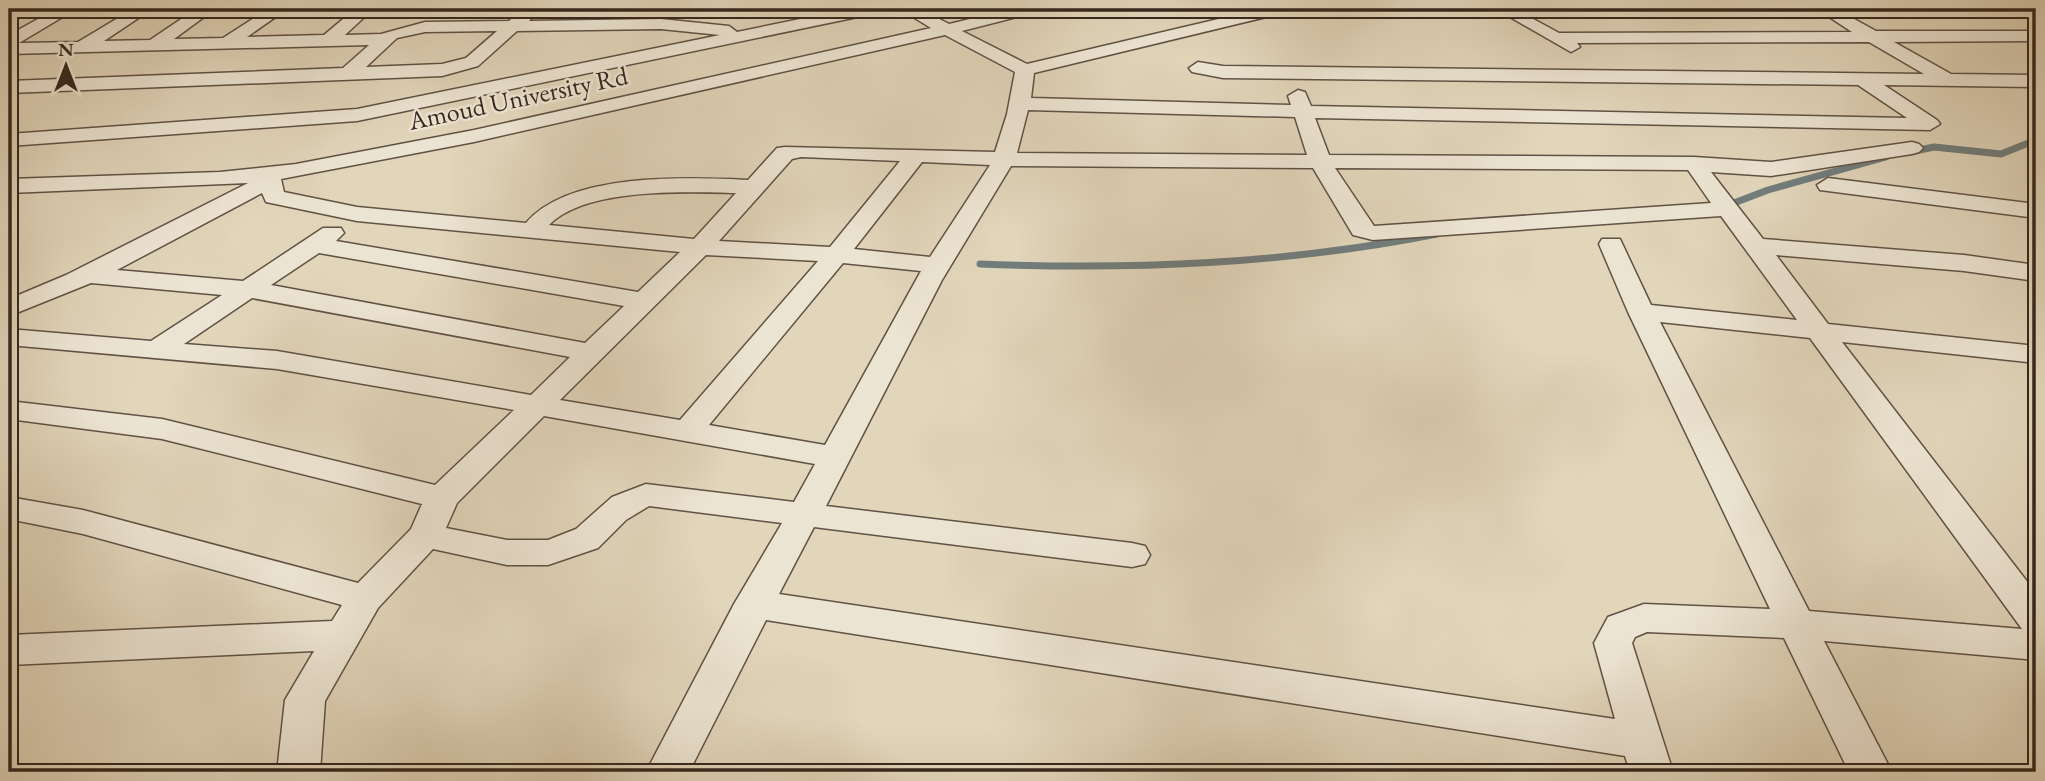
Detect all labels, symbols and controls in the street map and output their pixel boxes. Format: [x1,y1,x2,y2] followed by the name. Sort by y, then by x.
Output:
[32,32,102,102] north arrow
[58,37,74,62] text: N
[404,58,632,138] street label: Amoud University Rd

